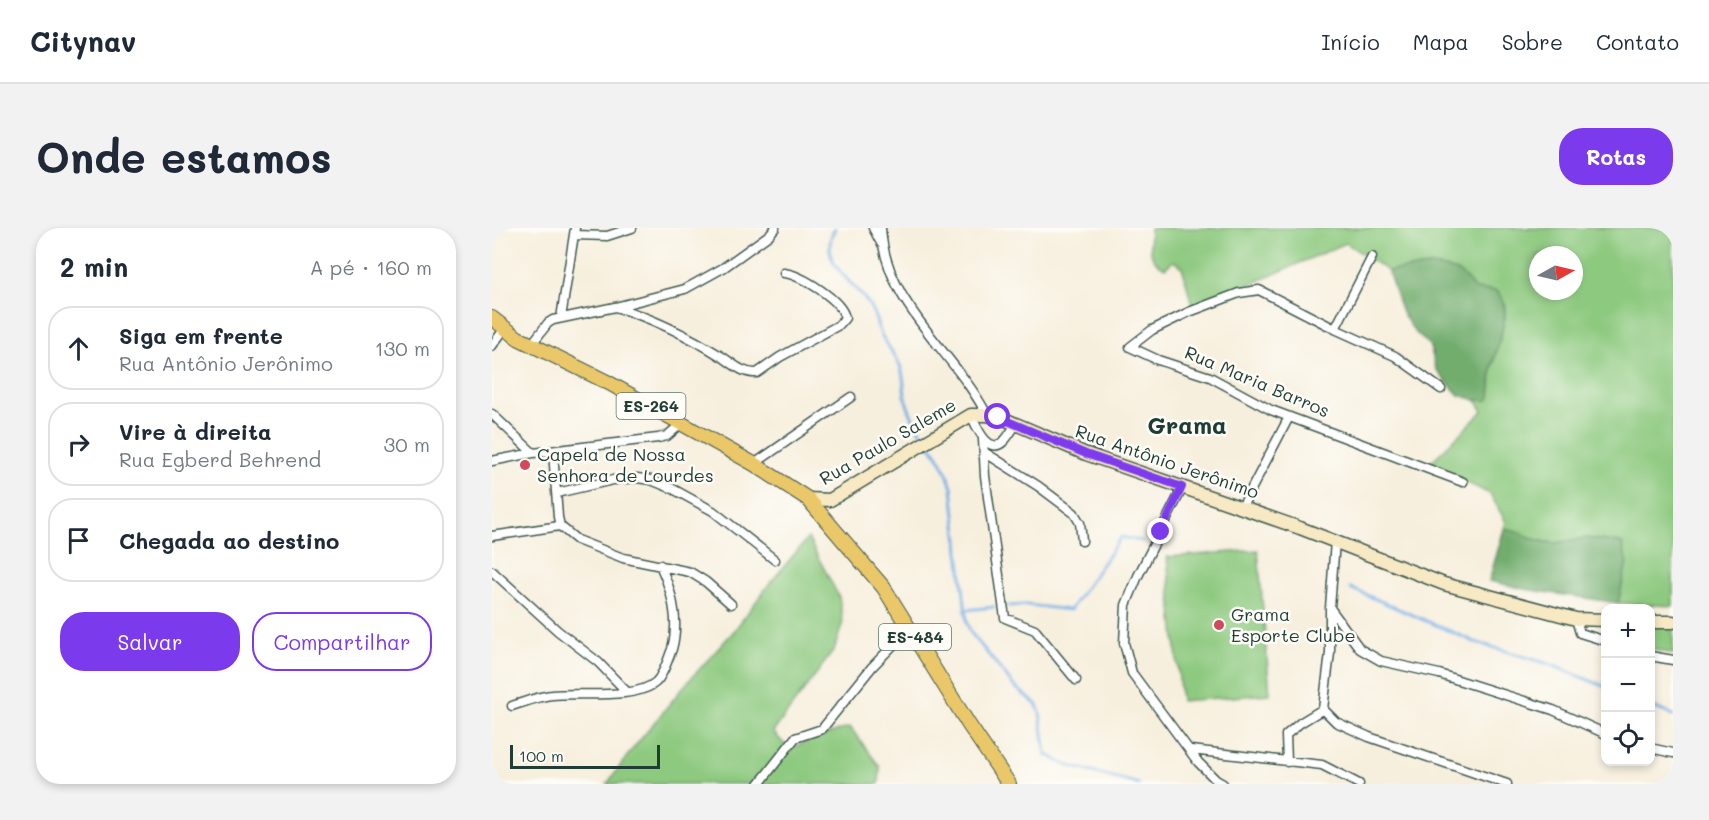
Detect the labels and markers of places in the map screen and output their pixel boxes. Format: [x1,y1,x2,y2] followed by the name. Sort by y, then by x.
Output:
[537,442,714,487] place label: Capela de Nossa Senhora de Lourdes
[518,458,532,472] marker: Capela de Nossa Senhora de Lourdes
[1231,602,1356,647] place label: Grama Esporte Clube
[1212,618,1226,632] marker: Grama Esporte Clube

